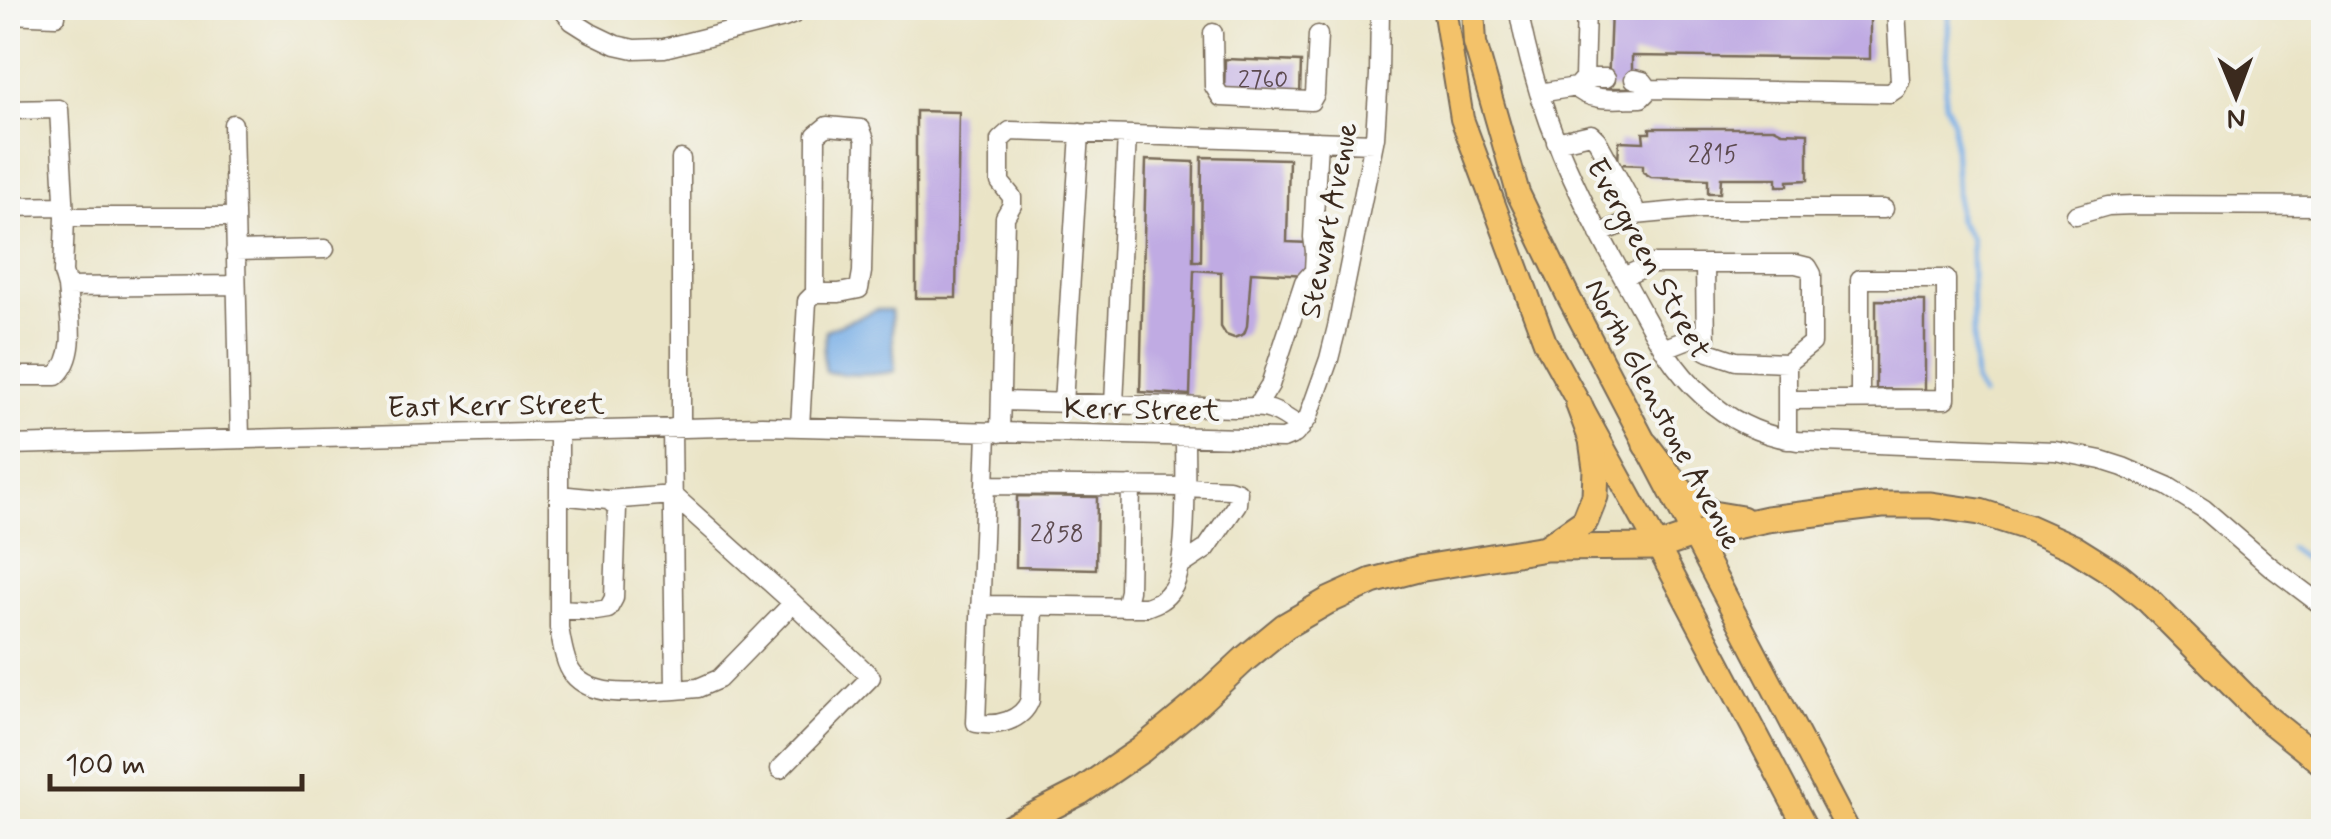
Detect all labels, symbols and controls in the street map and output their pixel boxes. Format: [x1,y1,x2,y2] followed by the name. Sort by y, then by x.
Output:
[2186,45,2286,145] north arrow
[1238,64,1288,97] house number: 2760
[2227,99,2246,136] text: N
[1291,119,1368,322] street label: Stewart Avenue
[1688,139,1738,172] house number: 2815
[1575,151,1719,367] street label: Evergreen Street
[1575,272,1751,557] street label: North Glenstone Avenue
[387,385,605,428] street label: East Kerr Street
[1063,390,1221,431] street label: Kerr Street
[1030,518,1084,551] house number: 2858
[50,729,302,791] scale bar
[65,746,146,785] text: 100 m

